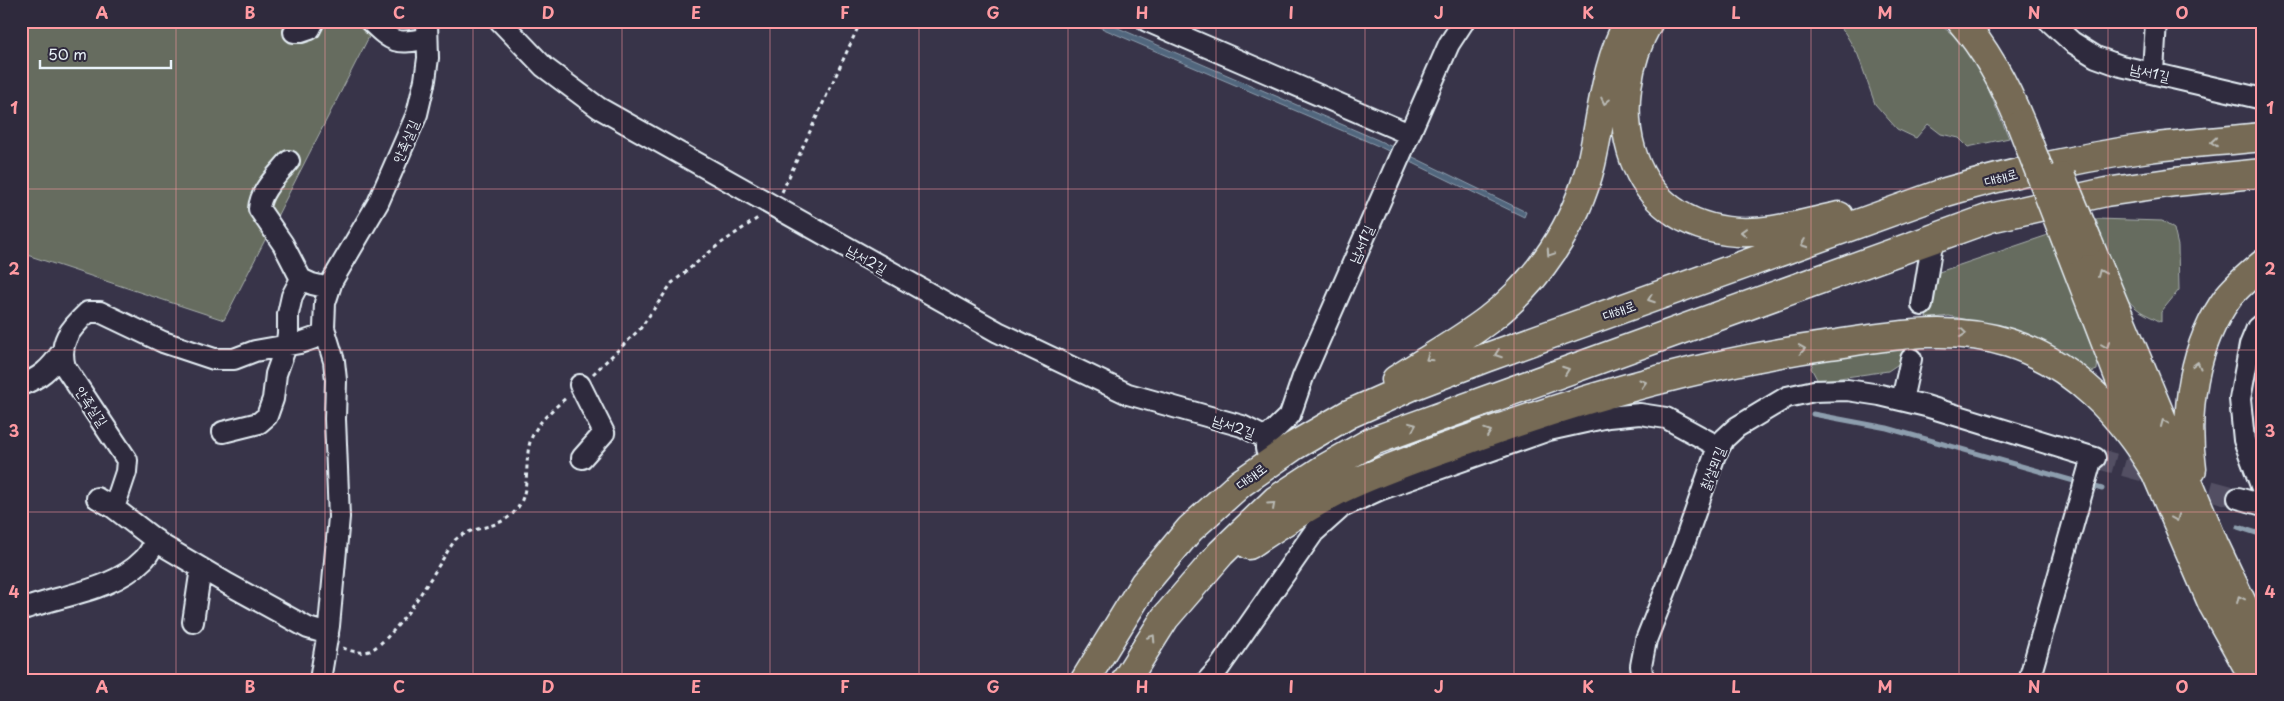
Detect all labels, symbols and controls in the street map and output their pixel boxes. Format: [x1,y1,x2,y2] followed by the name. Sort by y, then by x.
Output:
[96,0,109,24] text: A
[245,0,256,24] text: B
[393,0,405,24] text: C
[542,0,554,24] text: D
[691,0,701,24] text: E
[840,0,850,24] text: F
[986,0,1000,24] text: G
[1136,0,1148,24] text: H
[1288,0,1294,24] text: I
[1434,0,1444,24] text: J
[1582,0,1594,24] text: K
[1731,0,1741,24] text: L
[1877,0,1893,24] text: M
[2028,0,2040,24] text: N
[2176,0,2189,24] text: O
[40,38,171,70] scale bar
[48,42,87,65] text: 50 m
[2128,58,2172,87] street label: 남서1길
[10,95,18,119] text: 1
[2266,95,2274,119] text: 1
[1600,97,1610,105] one-way arrow
[387,115,424,166] street label: 안족실길
[2210,136,2218,147] one-way arrow
[1982,162,2020,192] street label: 대해로
[1343,221,1379,267] street label: 남서1길
[1740,227,1748,238] one-way arrow
[1800,238,1808,248] one-way arrow
[843,239,892,279] street label: 남서2길
[1547,247,1556,256] one-way arrow
[8,256,20,280] text: 2
[2264,256,2276,280] text: 2
[2097,269,2108,278] one-way arrow
[1647,293,1655,303] one-way arrow
[1600,294,1638,326] street label: 대해로
[1960,327,1968,338] one-way arrow
[2100,340,2110,348] one-way arrow
[1798,344,1806,355] one-way arrow
[1494,348,1502,358] one-way arrow
[1425,352,1435,361] one-way arrow
[2192,362,2202,370] one-way arrow
[1561,366,1569,376] one-way arrow
[1639,378,1648,389] one-way arrow
[71,381,114,431] street label: 안족실길
[1210,409,1259,443] street label: 남서2길
[9,418,19,442] text: 3
[2265,418,2275,442] text: 3
[2160,419,2171,428] one-way arrow
[1408,421,1417,432] one-way arrow
[1484,428,1492,438] one-way arrow
[1694,442,1730,493] street label: 칡살뫼길
[1231,457,1271,495] street label: 대해로
[1266,502,1275,511] one-way arrow
[2169,513,2180,522] one-way arrow
[9,579,20,603] text: 4
[2265,579,2276,603] text: 4
[2236,596,2246,605] one-way arrow
[1146,635,1155,644] one-way arrow
[96,674,109,698] text: A
[245,674,256,698] text: B
[393,674,405,698] text: C
[542,674,554,698] text: D
[691,674,701,698] text: E
[840,674,850,698] text: F
[986,674,1000,698] text: G
[1136,674,1148,698] text: H
[1288,674,1294,698] text: I
[1434,674,1444,698] text: J
[1582,674,1594,698] text: K
[1731,674,1741,698] text: L
[1877,674,1893,698] text: M
[2028,674,2040,698] text: N
[2176,674,2189,698] text: O

